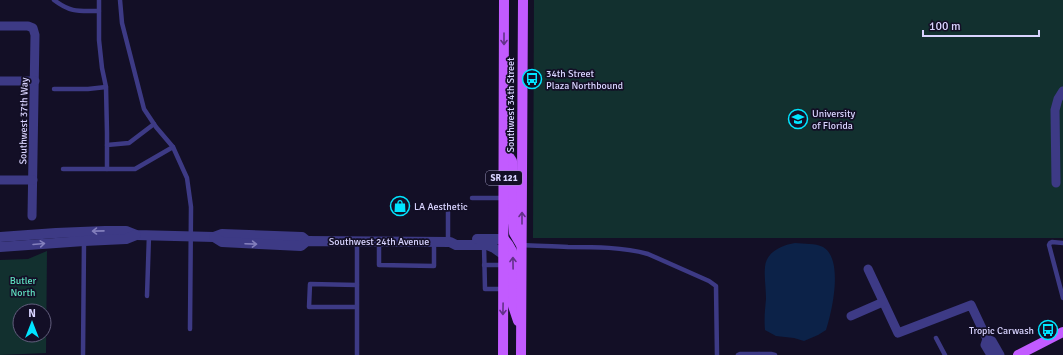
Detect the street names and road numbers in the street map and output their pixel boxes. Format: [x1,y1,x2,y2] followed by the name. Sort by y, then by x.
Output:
[505,57,517,153] street label: Southwest 34th Street
[17,77,31,165] street label: Southwest 37th Way
[486,171,522,185] road number: SR 121
[329,236,429,248] street label: Southwest 24th Avenue

